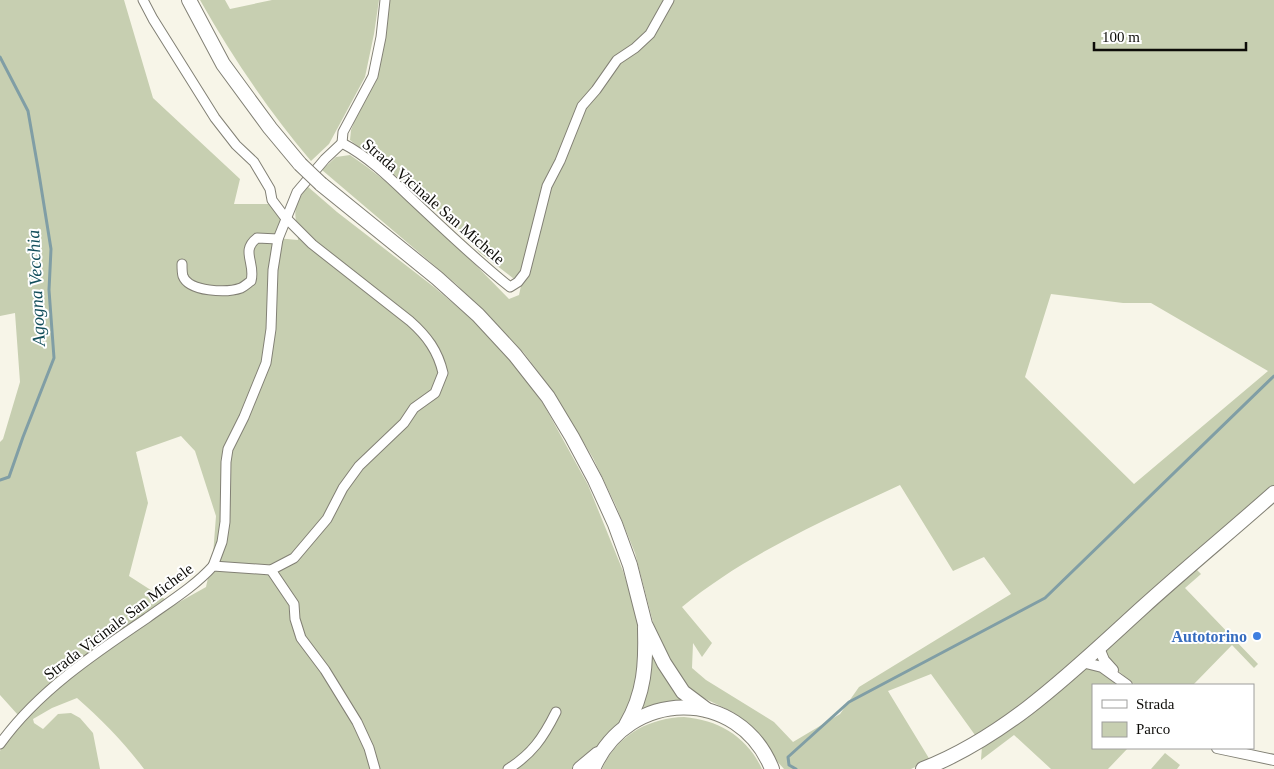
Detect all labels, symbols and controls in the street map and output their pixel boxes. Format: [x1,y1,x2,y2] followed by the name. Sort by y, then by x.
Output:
[1094,20,1246,52] scale bar
[1102,29,1140,45] text: 100 m
[359,135,508,268] street label: Strada Vicinale San Michele
[23,229,49,348] water label: Agogna Vecchia
[40,560,196,683] street label: Strada Vicinale San Michele
[1171,628,1247,645] place label: Autotorino
[1251,630,1263,642] marker: Autotorino
[1092,684,1254,749] legend
[1136,696,1175,712] text: Strada
[1136,721,1170,737] text: Parco

